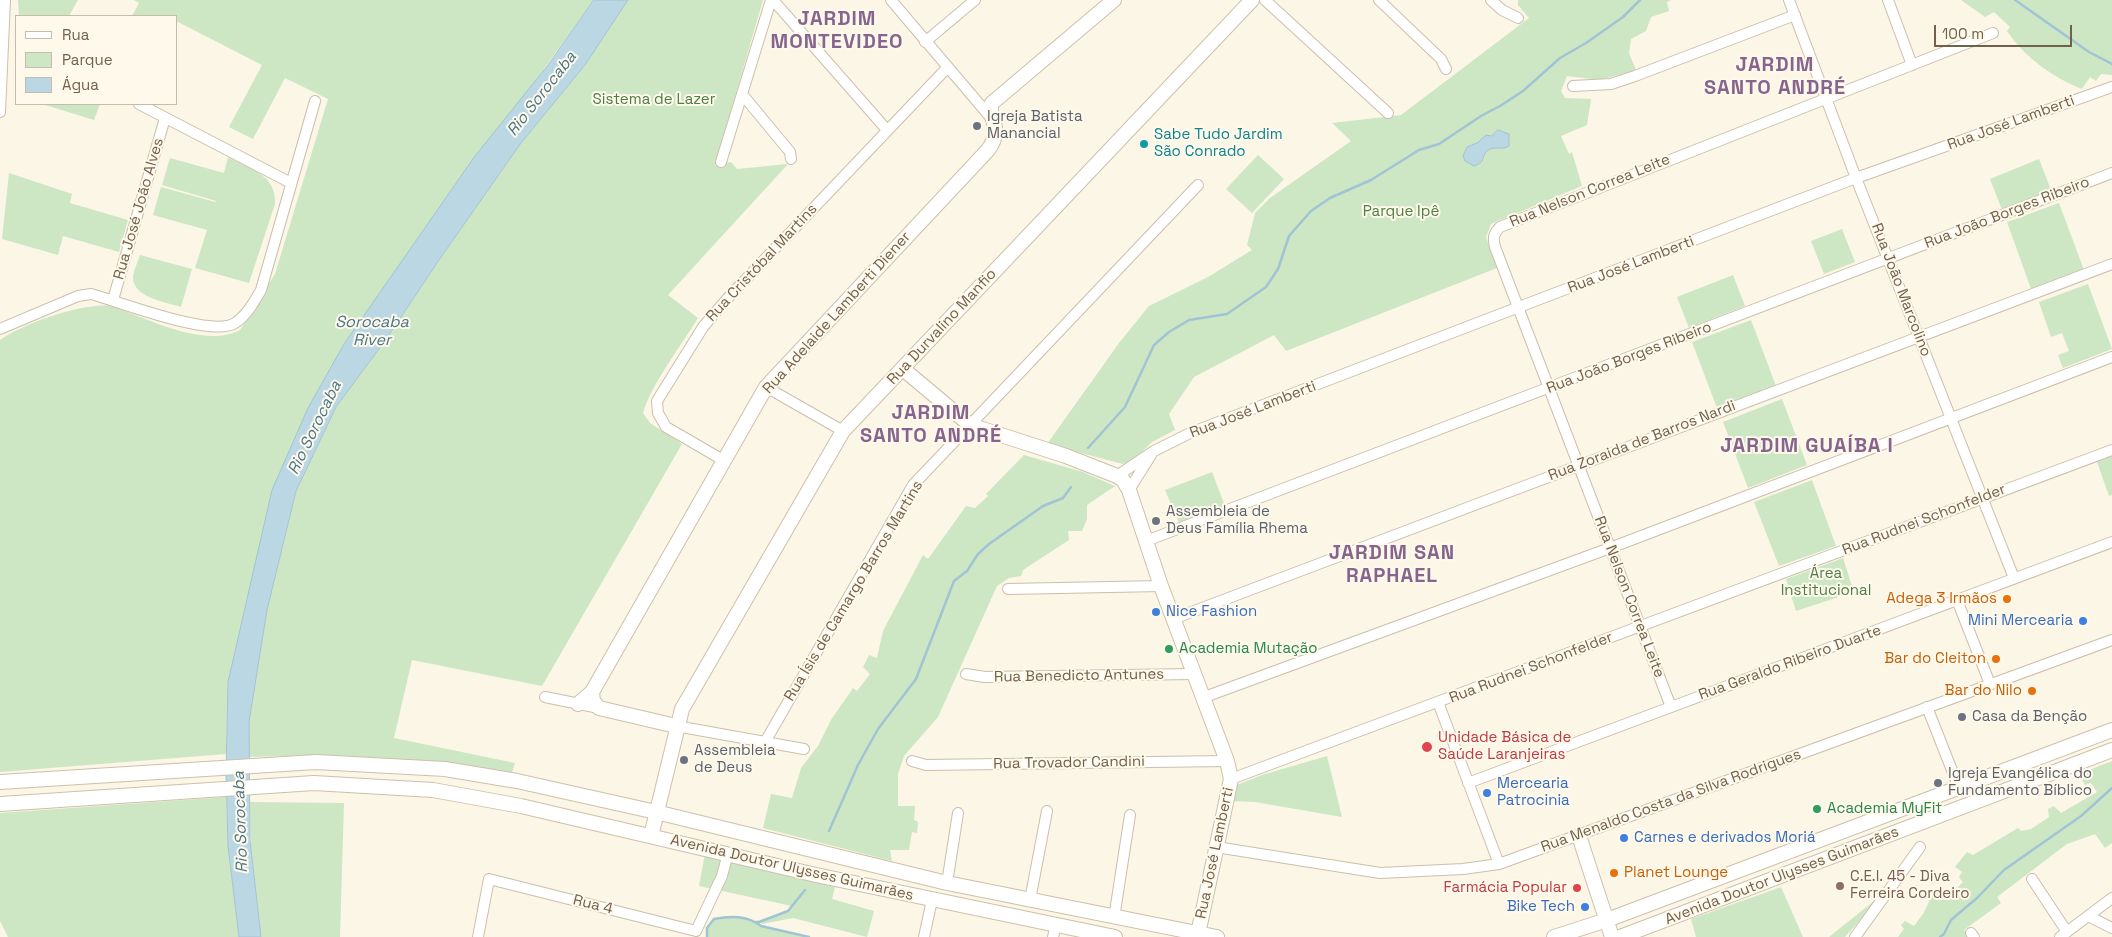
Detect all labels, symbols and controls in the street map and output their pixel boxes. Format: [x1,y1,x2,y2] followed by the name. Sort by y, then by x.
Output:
[769,8,905,55] district label: JARDIM MONTEVIDEO
[15,15,178,105] legend
[1937,15,2074,47] scale bar
[1942,24,1984,43] text: 100 m
[62,25,89,44] text: Rua
[503,48,581,140] water label: Rio Sorocaba
[62,50,113,69] text: Parque
[1703,54,1847,101] district label: JARDIM SANTO ANDRÉ
[62,75,99,94] text: Água
[593,91,715,109] park label: Sistema de Lazer
[1945,92,2077,154] street label: Rua José Lamberti
[987,108,1083,143] place label: Igreja Batista Manancial
[971,120,983,132] marker: Igreja Batista Manancial
[1154,126,1283,161] place label: Sabe Tudo Jardim São Conrado
[110,136,168,282] street label: Rua José João Alves
[1138,138,1150,150] marker: Sabe Tudo Jardim São Conrado
[1507,151,1673,231] street label: Rua Nelson Correa Leite
[1922,173,2092,253] street label: Rua João Borges Ribeiro
[703,200,821,326] street label: Rua Cristóbal Martins
[1363,203,1439,221] park label: Parque Ipê
[1867,221,1935,359] street label: Rua João Marcolino
[759,228,915,398] street label: Rua Adelaide Lamberti Diener
[1565,233,1697,297] street label: Rua José Lamberti
[884,265,1000,389] street label: Rua Durvalino Manfio
[335,313,409,351] water label: Sorocaba River
[1544,318,1714,398] street label: Rua João Borges Ribeiro
[284,378,346,478] water label: Rio Sorocaba
[1187,378,1319,442] street label: Rua José Lamberti
[1546,397,1738,485] street label: Rua Zoraida de Barros Nardi
[859,402,1003,449] district label: JARDIM SANTO ANDRÉ
[1718,435,1896,459] district label: JARDIM GUAÍBA I
[781,478,927,704] street label: Rua Ísis de Camargo Barros Martins
[1840,480,2008,560] street label: Rua Rudnei Schonfelder
[1166,503,1308,538] place label: Assembleia de Deus Família Rhema
[1590,514,1668,680] street label: Rua Nelson Correa Leite
[1150,515,1162,527] marker: Assembleia de Deus Família Rhema
[1328,542,1456,589] district label: JARDIM SAN RAPHAEL
[1781,565,1871,600] park label: Área Institucional
[1886,590,1997,608] place label: Adega 3 Irmãos
[2001,593,2013,605] marker: Adega 3 Irmãos
[1166,603,1257,621] place label: Nice Fashion
[1150,606,1162,618] marker: Nice Fashion
[1968,612,2073,630] place label: Mini Mercearia
[2077,615,2089,627] marker: Mini Mercearia
[1696,622,1884,704] street label: Rua Geraldo Ribeiro Duarte
[1447,628,1615,708] street label: Rua Rudnei Schonfelder
[1179,640,1318,658] place label: Academia Mutação
[1163,643,1175,655] marker: Academia Mutação
[1884,650,1986,668] place label: Bar do Cleiton
[1990,653,2002,665] marker: Bar do Cleiton
[994,666,1164,686] street label: Rua Benedicto Antunes
[1945,682,2022,700] place label: Bar do Nilo
[2026,685,2038,697] marker: Bar do Nilo
[1972,708,2087,726] place label: Casa da Benção
[1956,711,1968,723] marker: Casa da Benção
[1438,729,1571,764] place label: Unidade Básica de Saúde Laranjeiras
[1420,740,1434,754] marker: Unidade Básica de Saúde Laranjeiras
[694,742,776,777] place label: Assembleia de Deus
[1538,745,1804,857] street label: Rua Menaldo Costa da Silva Rodrigues
[993,753,1145,773] street label: Rua Trovador Candini
[678,754,690,766] marker: Assembleia de Deus
[1948,765,2092,800] place label: Igreja Evangélica do Fundamento Bíblico
[230,771,252,873] water label: Rio Sorocaba
[1497,775,1570,810] place label: Mercearia Patrocinia
[1932,777,1944,789] marker: Igreja Evangélica do Fundamento Bíblico
[1192,786,1238,920] street label: Rua José Lamberti
[1481,787,1493,799] marker: Mercearia Patrocinia
[1827,800,1942,818] place label: Academia MyFit
[1811,803,1823,815] marker: Academia MyFit
[1663,823,1901,929] street label: Avenida Doutor Ulysses Guimarães
[1634,829,1816,847] place label: Carnes e derivados Moriá
[669,831,915,905] street label: Avenida Doutor Ulysses Guimarães
[1618,832,1630,844] marker: Carnes e derivados Moriá
[1624,864,1728,882] place label: Planet Lounge
[1608,867,1620,879] marker: Planet Lounge
[1850,868,1970,903] place label: C.E.I. 45 - Diva Ferreira Cordeiro
[1443,879,1567,897] place label: Farmácia Popular
[1834,880,1846,892] marker: C.E.I. 45 - Diva Ferreira Cordeiro
[1571,882,1583,894] marker: Farmácia Popular
[571,891,615,919] street label: Rua 4
[1507,898,1575,916] place label: Bike Tech
[1579,901,1591,913] marker: Bike Tech

